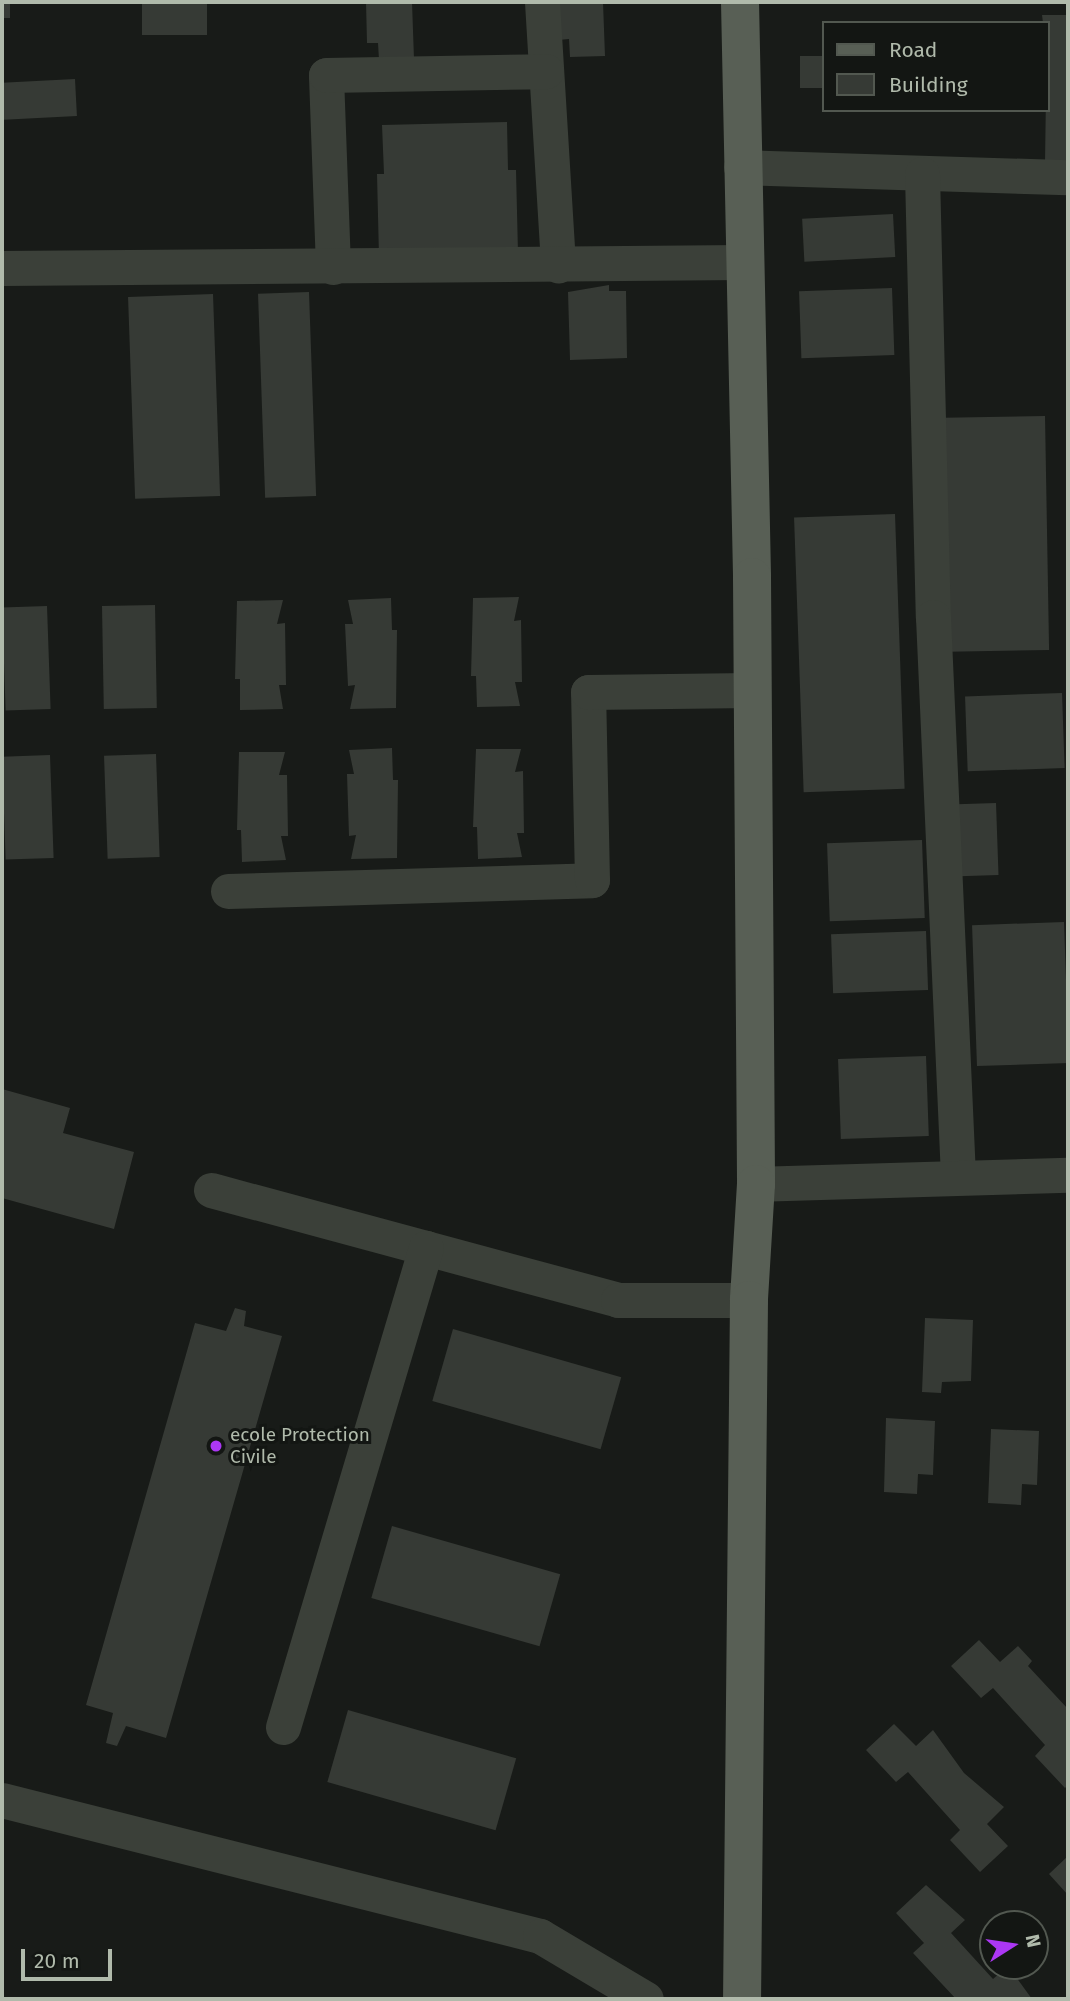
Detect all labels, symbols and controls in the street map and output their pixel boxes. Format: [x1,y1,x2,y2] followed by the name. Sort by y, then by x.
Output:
[822,21,1049,112] legend
[889,37,937,63] text: Road
[889,72,968,98] text: Building
[230,1424,370,1468] place label: ecole Protection Civile
[208,1438,224,1454] marker: ecole Protection Civile
[979,1910,1049,1980] north arrow
[1021,1932,1046,1949] text: N
[24,1934,116,1978] scale bar
[34,1948,80,1974] text: 20 m

